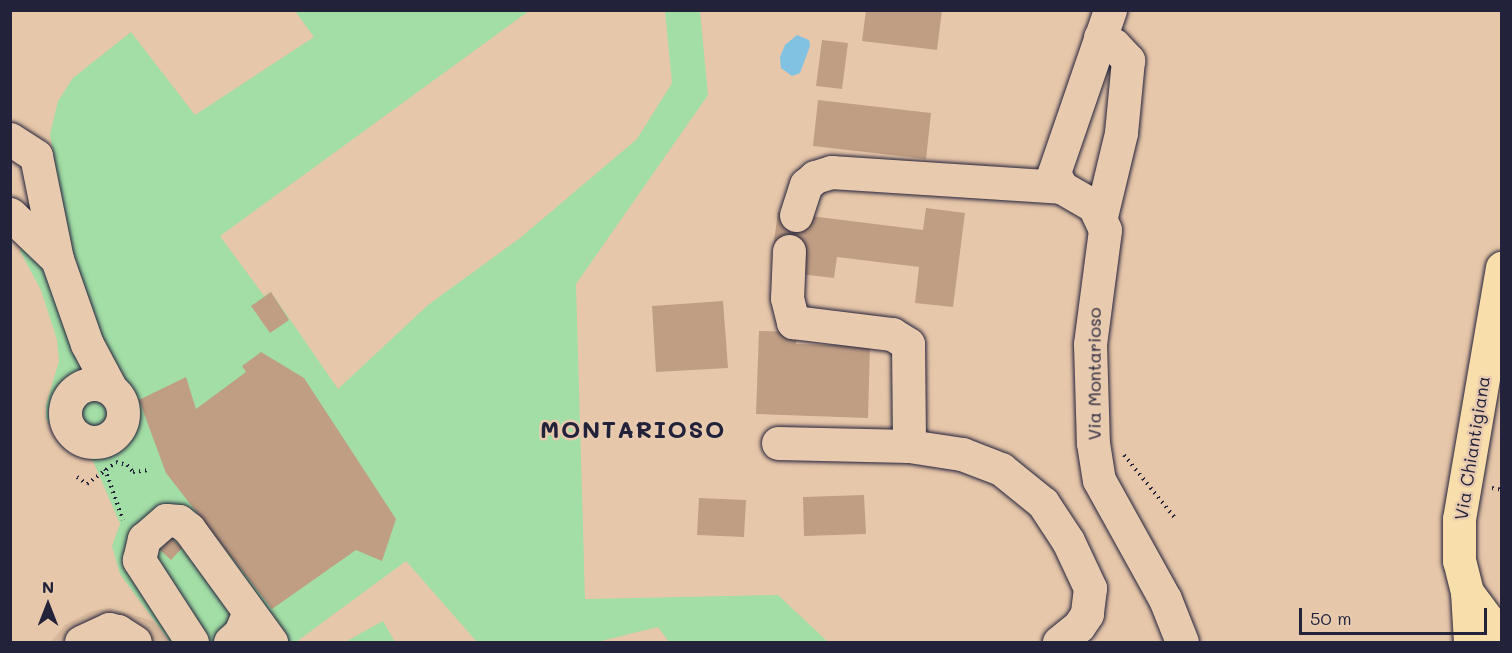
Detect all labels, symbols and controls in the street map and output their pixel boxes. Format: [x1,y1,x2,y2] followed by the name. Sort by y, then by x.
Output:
[1083,308,1105,440] street label: Via Montarioso
[1450,374,1494,522] street label: Via Chiantigiana
[540,415,726,443] district label: MONTARIOSO
[18,575,78,635] north arrow
[42,576,54,597] text: N
[1302,596,1490,634] scale bar
[1310,606,1352,630] text: 50 m

